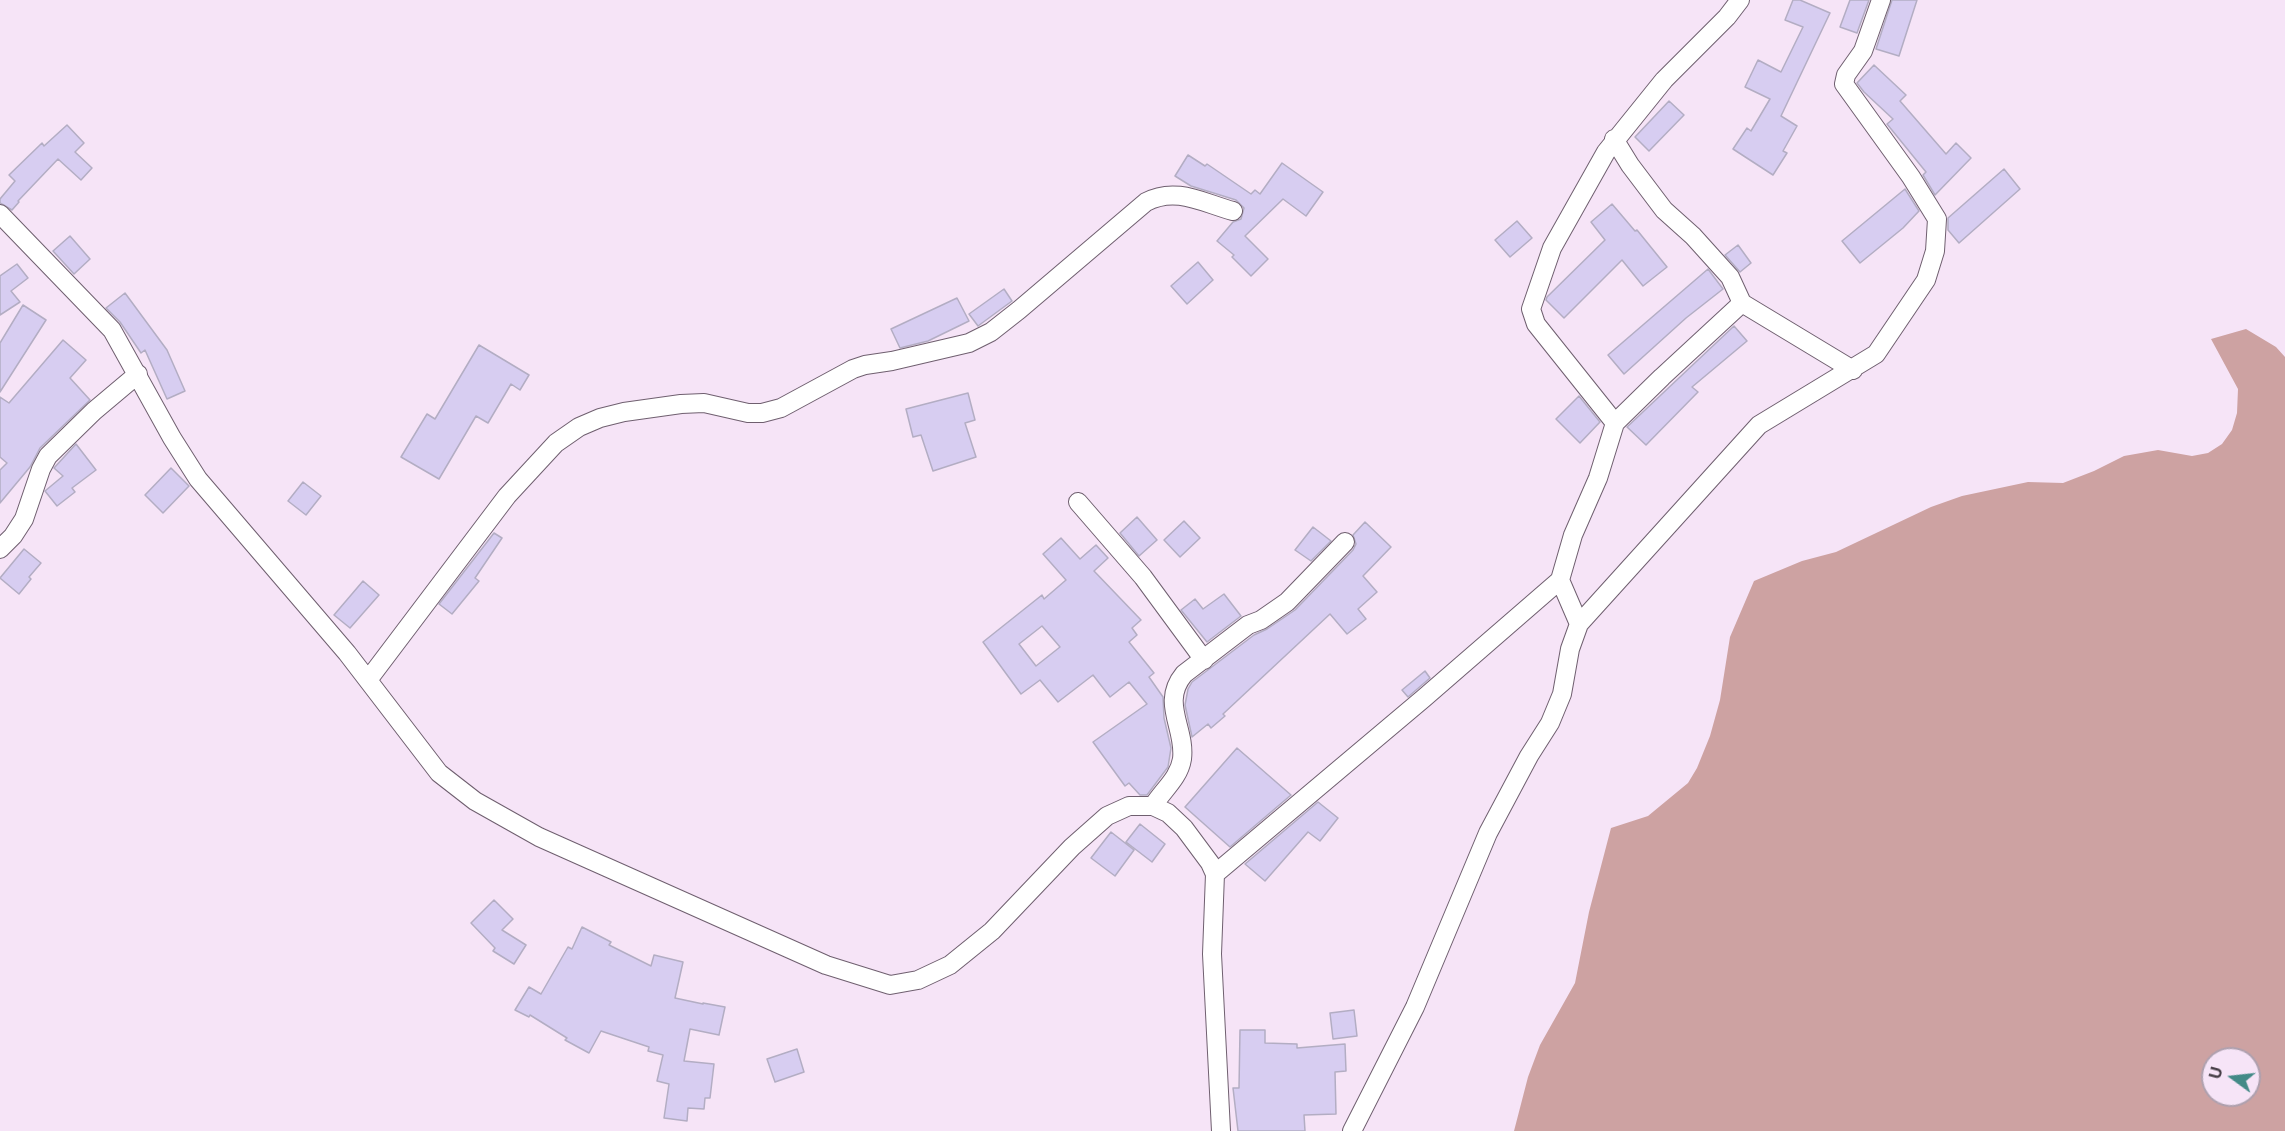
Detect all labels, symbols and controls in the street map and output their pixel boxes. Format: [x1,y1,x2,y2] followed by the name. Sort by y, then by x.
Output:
[2201,1047,2261,1107] north arrow
[2204,1065,2227,1081] text: U

